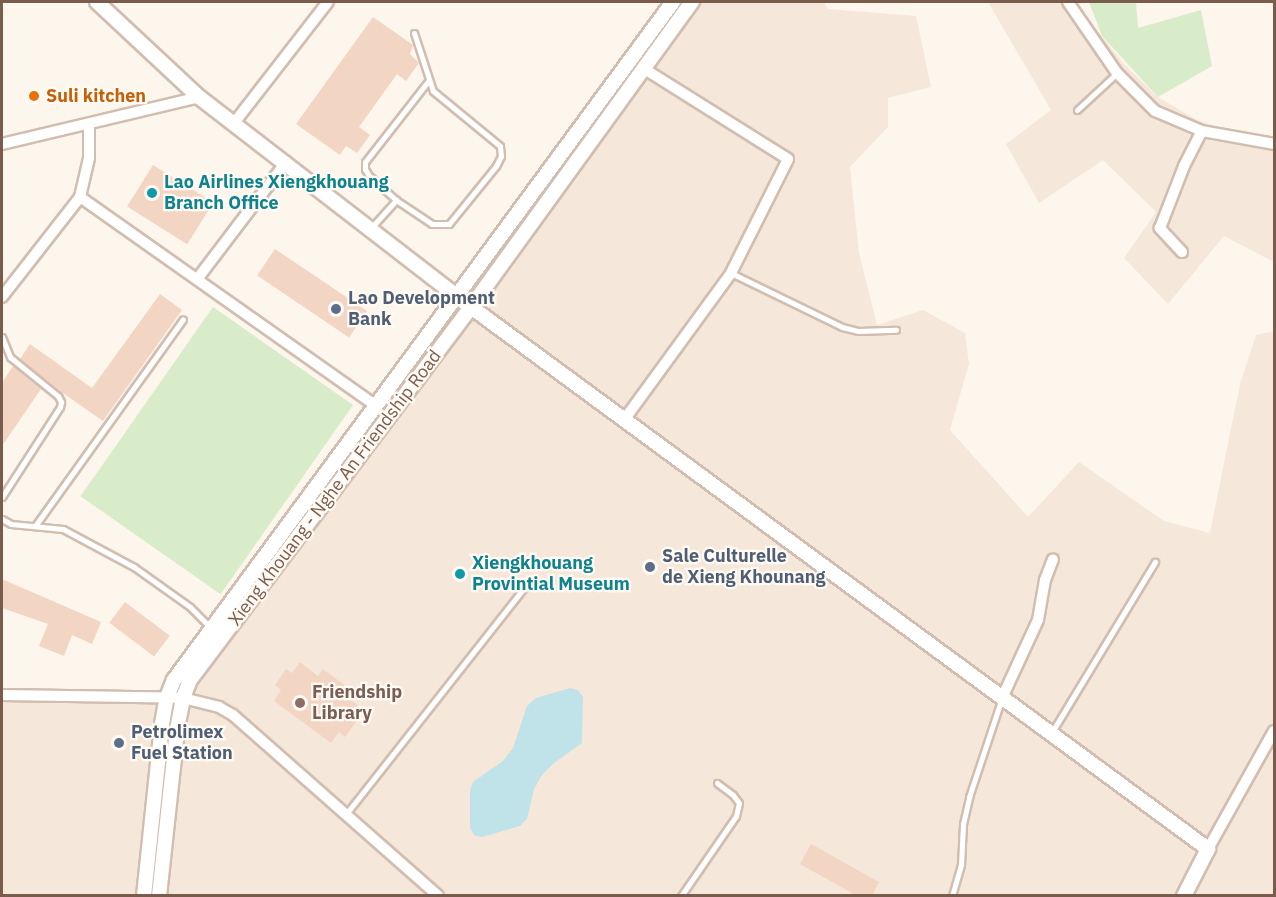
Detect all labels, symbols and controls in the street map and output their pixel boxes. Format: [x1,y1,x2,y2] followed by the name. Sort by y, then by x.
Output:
[46,85,146,107] place label: Suli kitchen
[27,89,41,103] marker: Suli kitchen
[164,172,389,214] place label: Lao Airlines Xiengkhouang Branch Office
[145,186,159,200] marker: Lao Airlines Xiengkhouang Branch Office
[348,288,495,330] place label: Lao Development Bank
[329,302,343,316] marker: Lao Development Bank
[224,346,446,630] street label: Xieng Khouang - Nghe An Friendship Road
[662,546,825,588] place label: Sale Culturelle de Xieng Khounang
[472,553,630,596] place label: Xiengkhouang Provintial Museum
[643,560,657,574] marker: Sale Culturelle de Xieng Khounang
[453,567,467,581] marker: Xiengkhouang Provintial Museum
[312,682,402,724] place label: Friendship Library
[293,696,307,710] marker: Friendship Library
[131,722,233,764] place label: Petrolimex Fuel Station
[112,736,126,750] marker: Petrolimex Fuel Station

